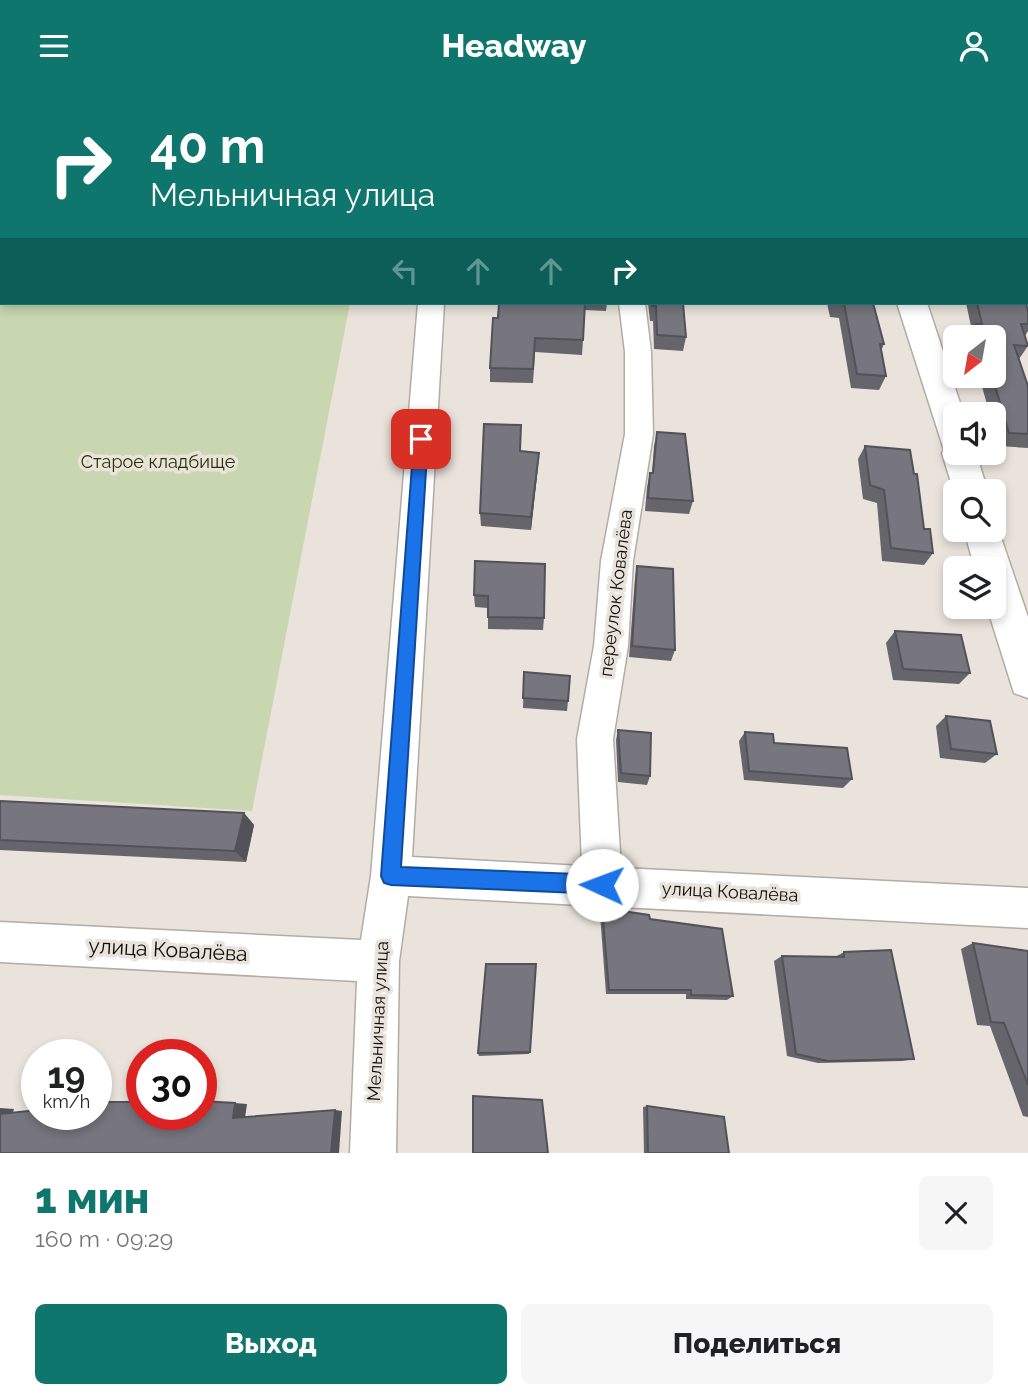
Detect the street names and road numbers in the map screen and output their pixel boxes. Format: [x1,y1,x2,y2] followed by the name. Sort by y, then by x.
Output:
[595,508,636,678] street label: переулок Ковалёва
[661,877,799,906] street label: улица Ковалёва
[88,933,248,966] street label: улица Ковалёва
[363,940,392,1102] street label: Мельничная улица

